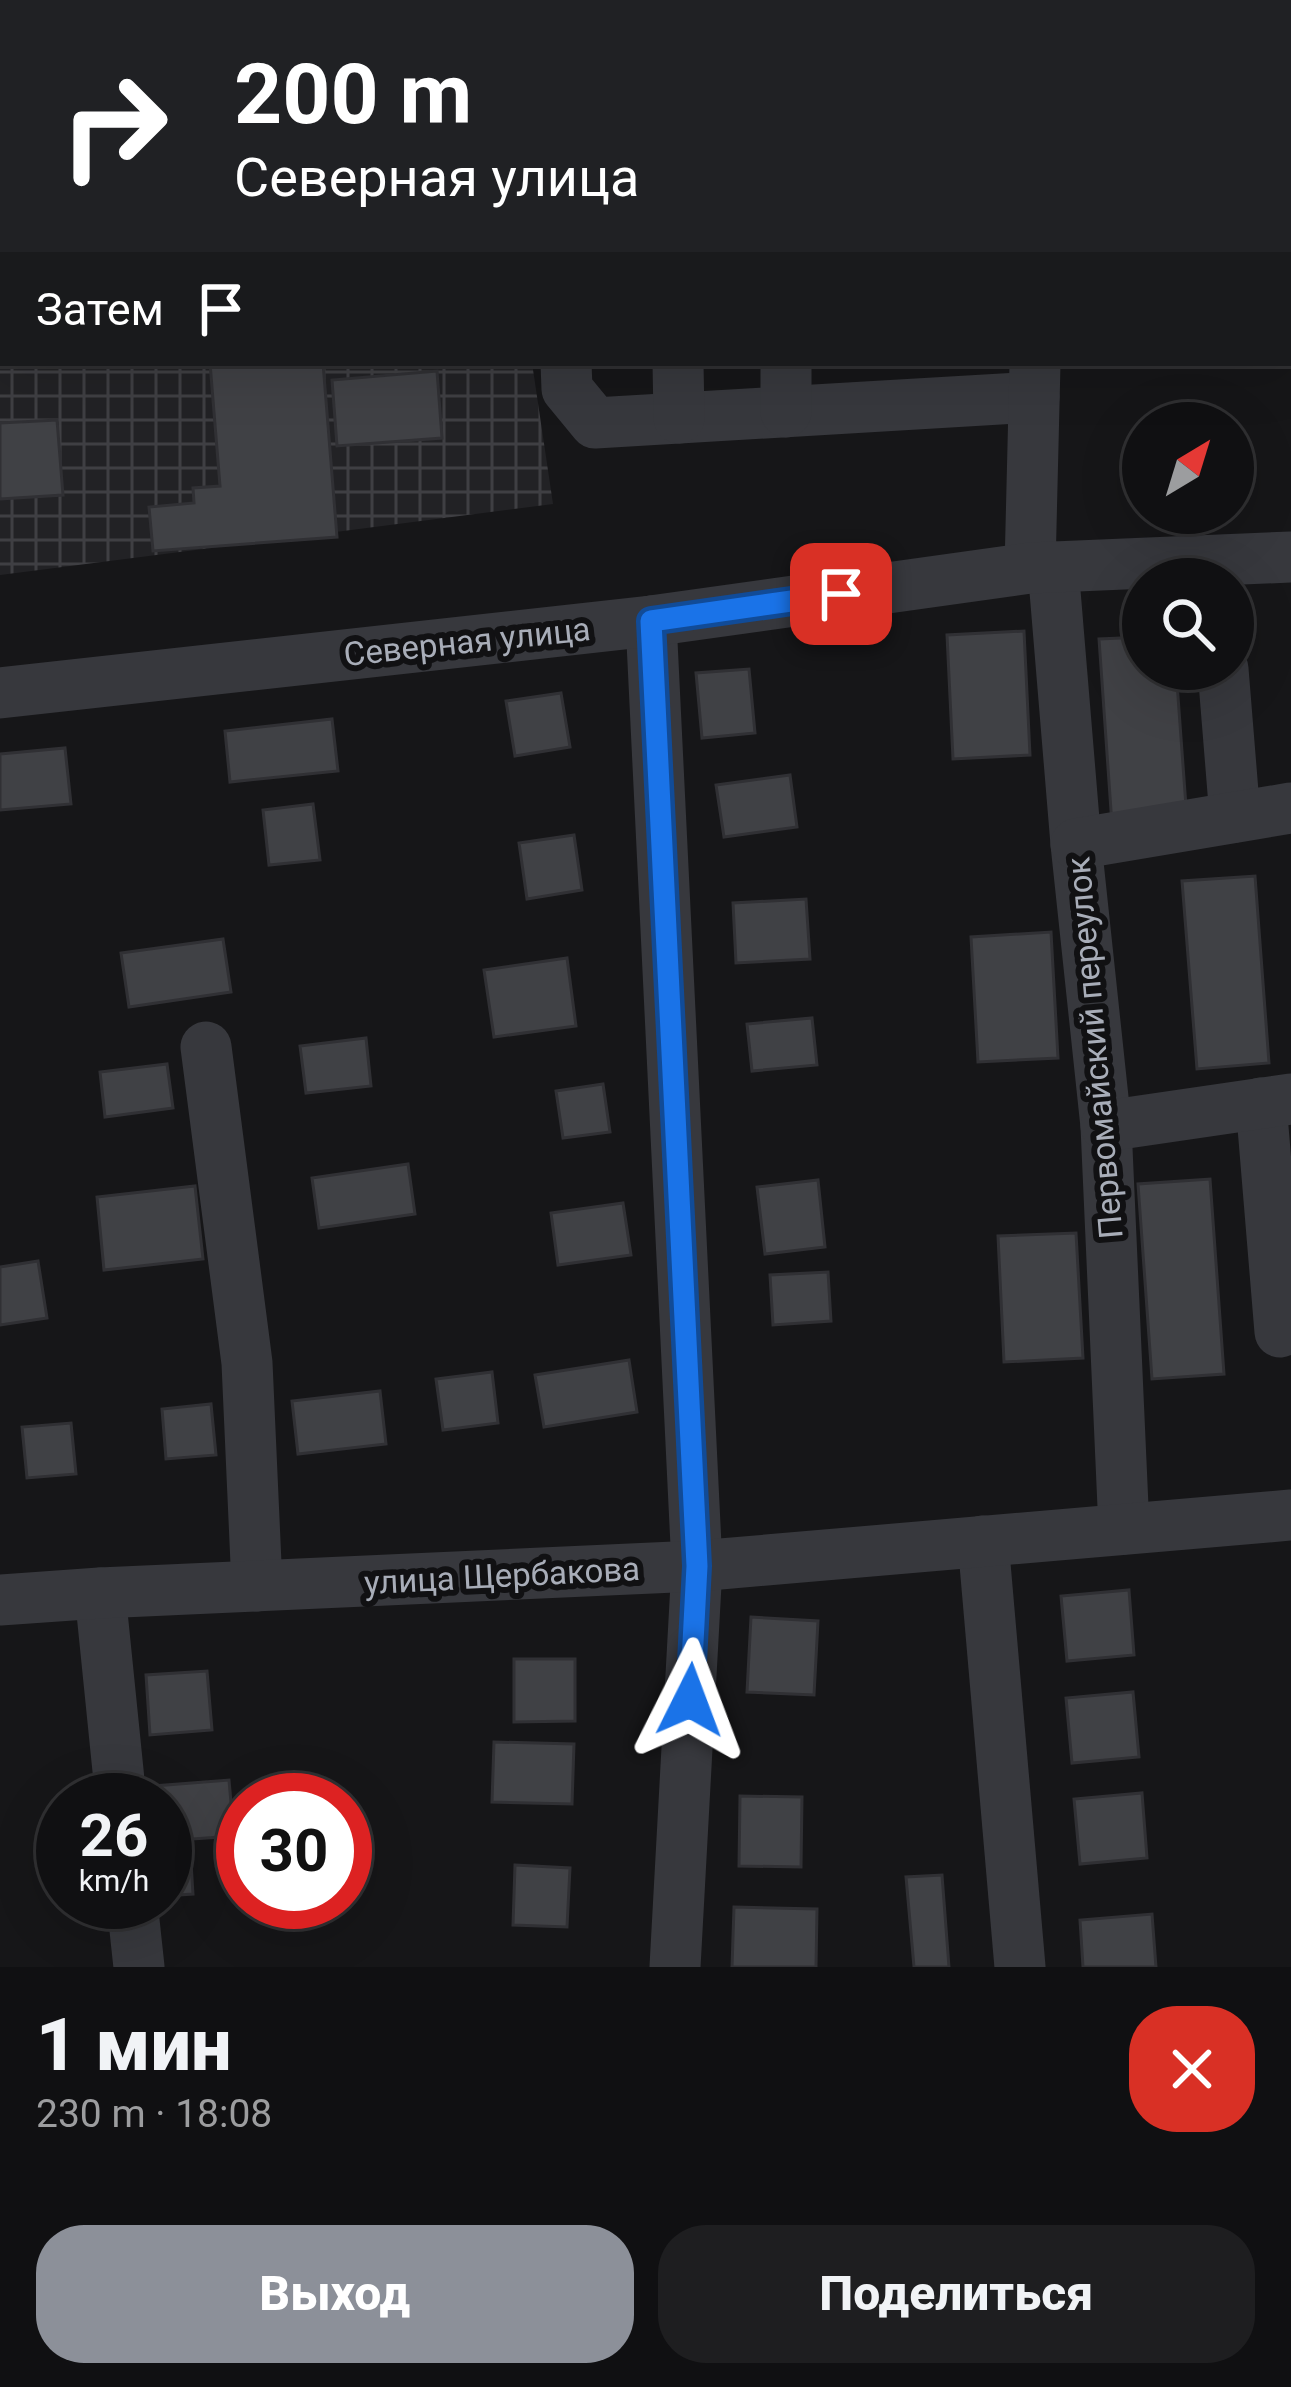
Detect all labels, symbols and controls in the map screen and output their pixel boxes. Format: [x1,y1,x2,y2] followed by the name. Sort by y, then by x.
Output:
[234,45,472,144] text: 200 m
[36,48,192,204] icon: right
[234,146,639,209] text: Северная улица
[188,276,254,342] icon: arrive
[36,283,164,336] text: Затем
[1122,402,1254,534] north arrow
[1122,402,1254,690] map controls
[790,543,892,645] pin
[1122,558,1254,690] button: search
[808,561,874,627] icon: arrive
[342,609,592,674] street label: Северная улица
[1058,855,1131,1241] street label: Первомайский переулок
[363,1549,641,1602] street label: улица Щербакова
[627,1637,753,1763] position arrow
[216,1773,372,1929] speed limit sign: 30
[80,1800,148,1871] text: 26
[79,1863,149,1898] text: km/h
[36,2003,232,2088] text: 1 мин
[1129,2006,1255,2132] button: close
[36,2091,272,2137] text: 230 m · 18:08
[36,2225,634,2363] button: Выход
[658,2225,1255,2363] button: Поделиться

